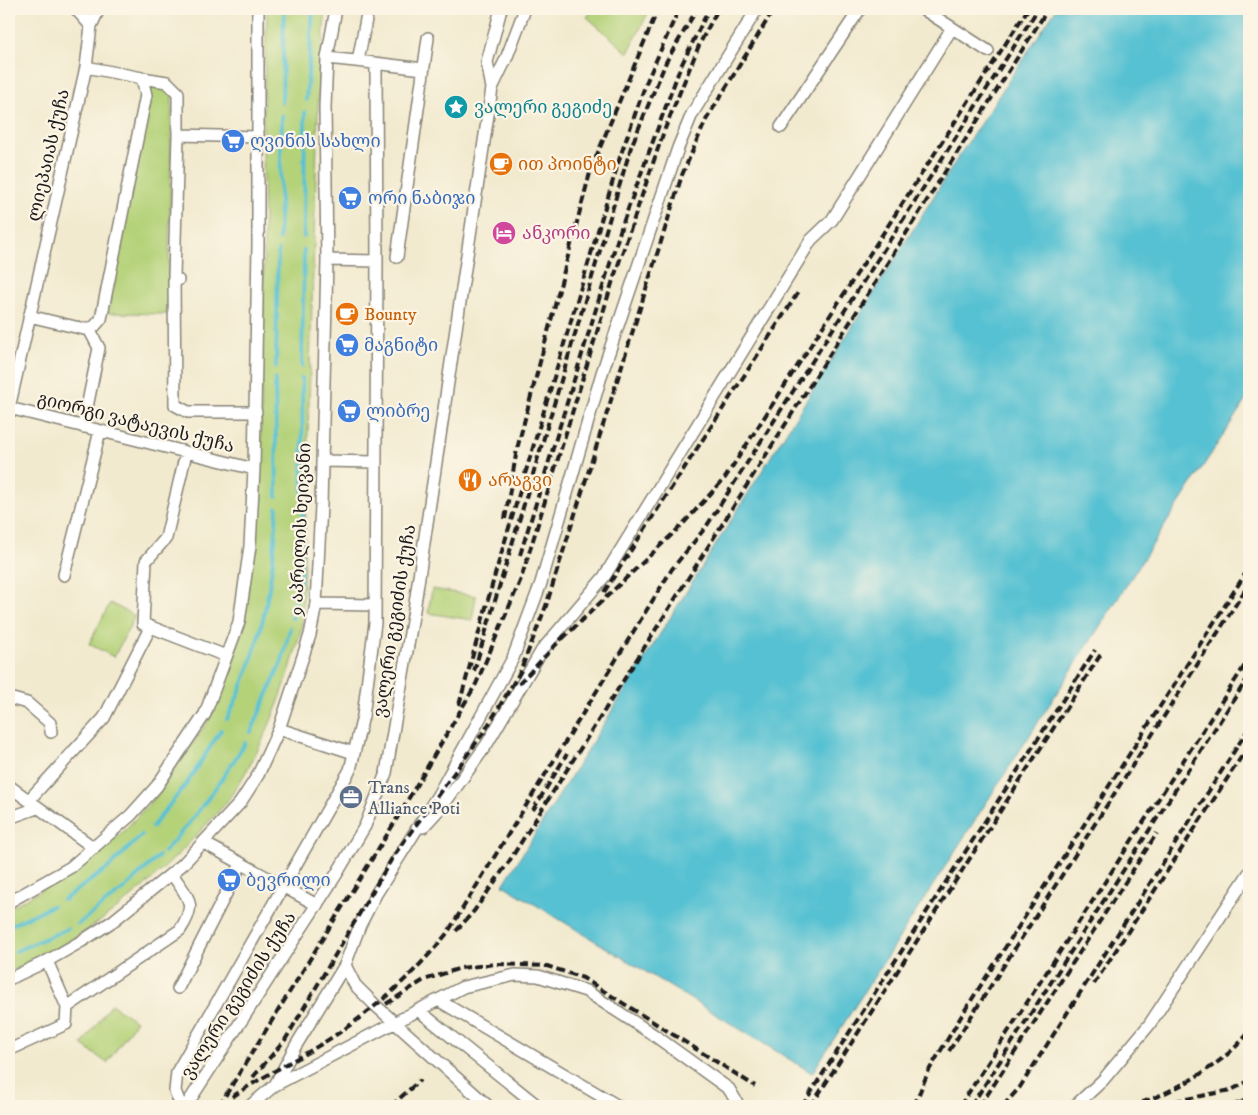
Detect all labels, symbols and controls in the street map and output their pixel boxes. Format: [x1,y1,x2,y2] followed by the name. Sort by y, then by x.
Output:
[23,87,75,224] street label: ლიეპაიას ქუჩა
[443,94,469,120] place icon: ვალერი გეგიძე
[474,97,612,119] place label: ვალერი გეგიძე
[220,128,246,154] supermarket icon: ღვინის სახლი
[250,131,381,153] place label: ღვინის სახლი
[488,151,514,177] cafe icon: ით პოინტი
[518,154,617,176] place label: ით პოინტი
[337,185,363,211] supermarket icon: ორი ნაბიჯი
[368,188,476,210] place label: ორი ნაბიჯი
[491,220,517,246] hotel icon: ანკორი
[522,223,590,245] place label: ანკორი
[334,301,360,327] cafe icon: Bounty
[364,304,417,326] place label: Bounty
[334,332,360,358] supermarket icon: მაგნიტი
[364,335,438,357] place label: მაგნიტი
[35,388,236,458] street label: გიორგი ვატაევის ქუჩა
[336,398,362,424] supermarket icon: ლიბრე
[366,401,431,423] place label: ლიბრე
[285,442,317,617] street label: 9 აპრილის ხეივანი
[457,467,483,493] restaurant icon: არაგვი
[488,470,552,492] place label: არაგვი
[369,523,421,719] street label: ვალერი გეგიძის ქუჩა
[368,777,460,820] place label: Trans Alliance Poti
[338,784,364,810] office icon: Trans Alliance Poti
[216,867,242,893] supermarket icon: ბევრილი
[246,870,331,892] place label: ბევრილი
[176,908,301,1083] street label: ვალერი გეგიძის ქუჩა

